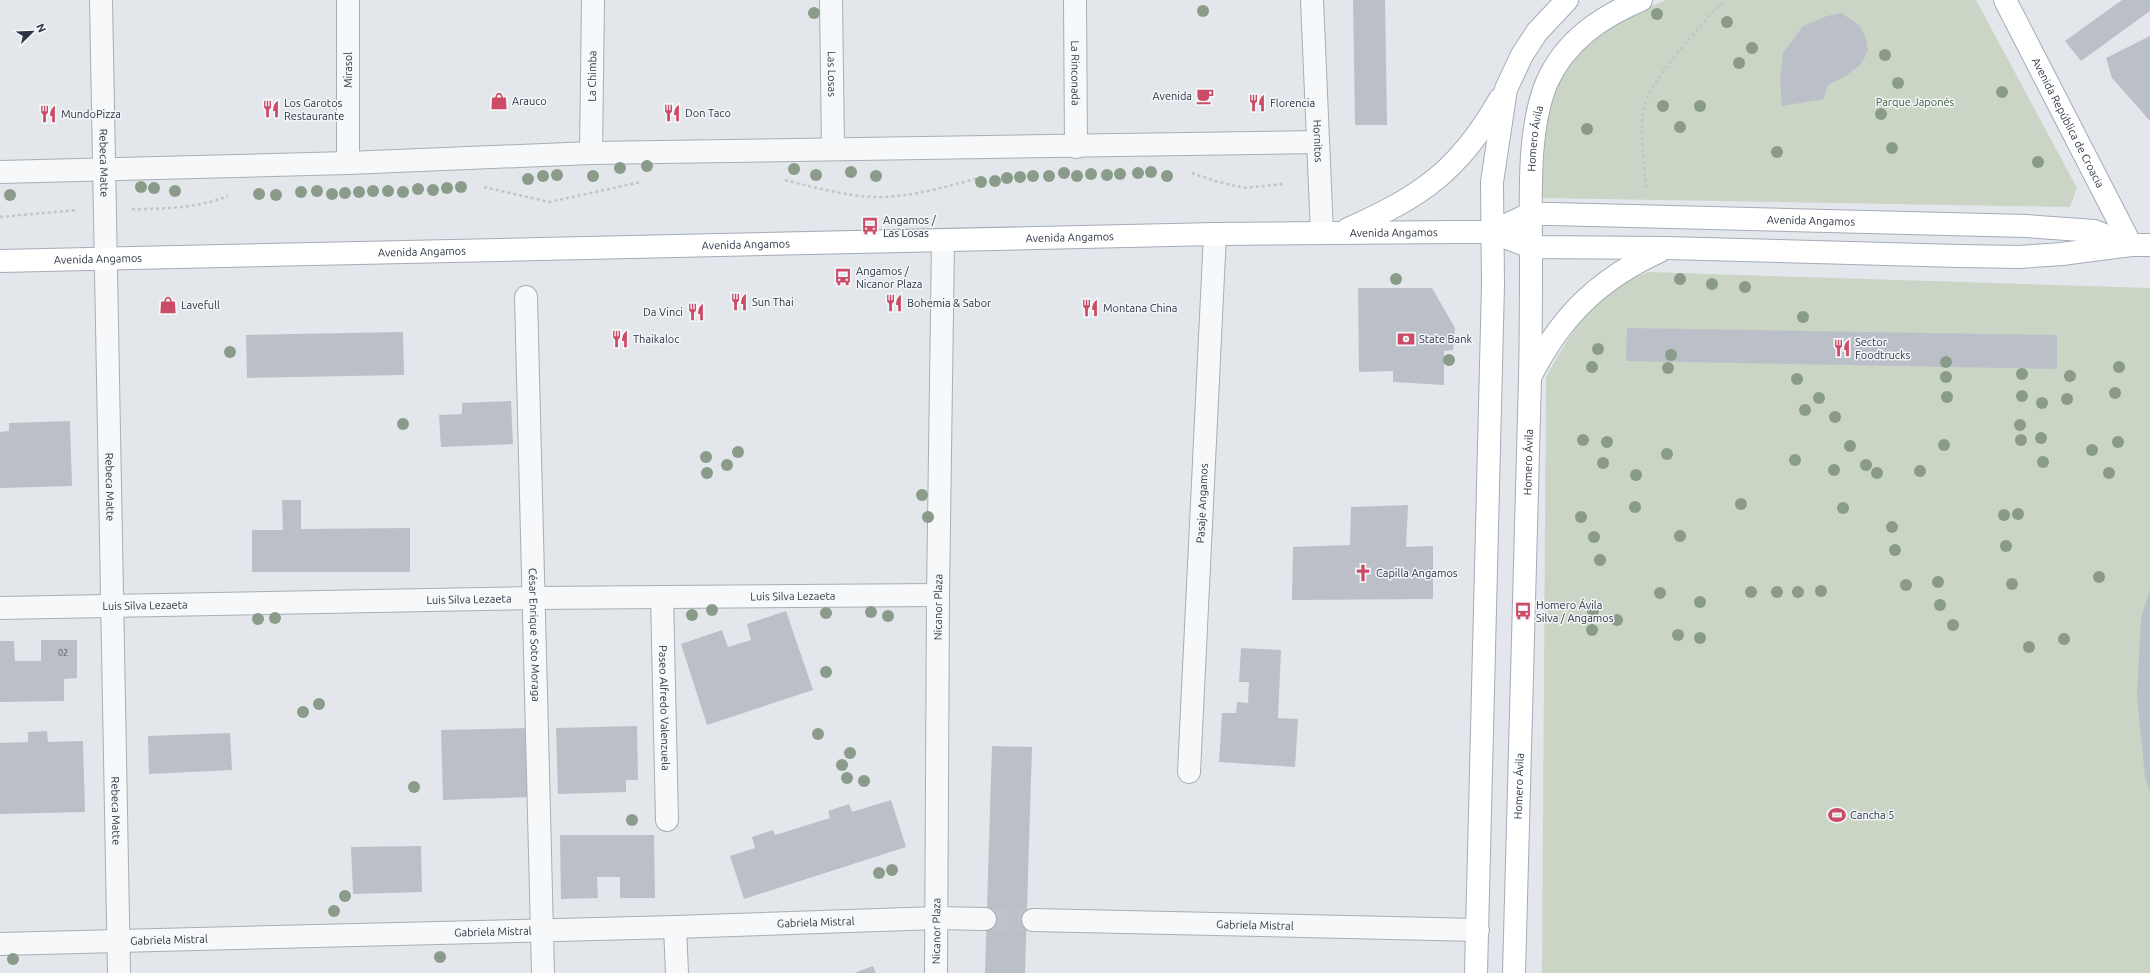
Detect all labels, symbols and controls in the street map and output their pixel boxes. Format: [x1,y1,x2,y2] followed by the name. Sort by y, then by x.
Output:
[12,12,52,52] north arrow
[34,22,48,34] text: N
[1069,40,1082,106] street label: La Rinconada
[586,50,598,102] street label: La Chimba
[826,51,838,97] street label: Las Losas
[342,52,354,88] street label: Mirasol
[2030,56,2106,190] street label: Avenida República de Croacia
[1195,86,1215,106] cafe icon: Avenida
[1153,90,1192,102] place label: Avenida
[489,91,509,111] shop icon: Arauco
[1247,93,1267,113] restaurant icon: Florencia
[512,95,547,107] place label: Arauco
[1876,96,1955,108] park label: Parque Japonés
[284,97,344,122] place label: Los Garotos Restaurante
[1270,97,1315,109] place label: Florencia
[261,99,281,119] restaurant icon: Los Garotos Restaurante
[662,103,682,123] restaurant icon: Don Taco
[38,104,58,124] restaurant icon: MundoPizza
[1525,104,1545,172] street label: Homero Ávila
[685,107,731,119] place label: Don Taco
[61,108,121,120] place label: MundoPizza
[1311,119,1325,163] street label: Hornitos
[97,129,111,197] street label: Rebeca Matte
[1767,213,1855,228] street label: Avenida Angamos
[883,214,937,239] place label: Angamos / Las Losas
[860,216,880,236] bus stop icon: Angamos / Las Losas
[1350,226,1438,239] street label: Avenida Angamos
[1026,230,1114,244] street label: Avenida Angamos
[702,237,790,251] street label: Avenida Angamos
[378,245,466,259] street label: Avenida Angamos
[54,252,142,266] street label: Avenida Angamos
[856,265,923,290] place label: Angamos / Nicanor Plaza
[833,267,853,287] bus stop icon: Angamos / Nicanor Plaza
[729,292,749,312] restaurant icon: Sun Thai
[884,293,904,313] restaurant icon: Bohemia & Sabor
[158,295,178,315] shop icon: Lavefull
[752,296,794,308] place label: Sun Thai
[907,297,992,309] place label: Bohemia & Sabor
[1080,298,1100,318] restaurant icon: Montana China
[181,299,220,311] place label: Lavefull
[686,302,706,322] restaurant icon: Da Vinci
[1103,302,1177,314] place label: Montana China
[643,306,683,318] place label: Da Vinci
[610,329,630,349] restaurant icon: Thaikaloc
[1396,329,1416,349] bank icon: State Bank
[633,333,679,345] place label: Thaikaloc
[1419,333,1473,345] place label: State Bank
[1855,336,1911,361] place label: Sector Foodtrucks
[1832,338,1852,358] restaurant icon: Sector Foodtrucks
[1521,429,1535,496] street label: Homero Ávila
[103,452,117,521] street label: Rebeca Matte
[1194,463,1210,544] street label: Pasaje Angamos
[1353,563,1373,583] church icon: Capilla Angamos
[1376,567,1458,579] place label: Capilla Angamos
[527,568,542,702] street label: César Enrique Soto Moraga
[932,574,944,640] street label: Nicanor Plaza
[750,590,836,602] street label: Luis Silva Lezaeta
[426,592,512,606] street label: Luis Silva Lezaeta
[102,598,188,612] street label: Luis Silva Lezaeta
[1536,598,1614,624] place label: Homero Ávila Silva / Angamos
[1513,601,1533,621] bus stop icon: Homero Ávila Silva / Angamos
[657,645,672,771] street label: Paseo Alfredo Valenzuela
[58,648,68,658] house number: 02
[1512,753,1526,819] street label: Homero Ávila
[109,776,123,845] street label: Rebeca Matte
[1827,805,1847,825] sports icon: Cancha 5
[1850,809,1894,821] place label: Cancha 5
[930,898,942,964] street label: Nicanor Plaza
[777,915,855,929] street label: Gabriela Mistral
[1216,918,1294,932] street label: Gabriela Mistral
[454,925,532,939] street label: Gabriela Mistral
[130,933,208,947] street label: Gabriela Mistral

